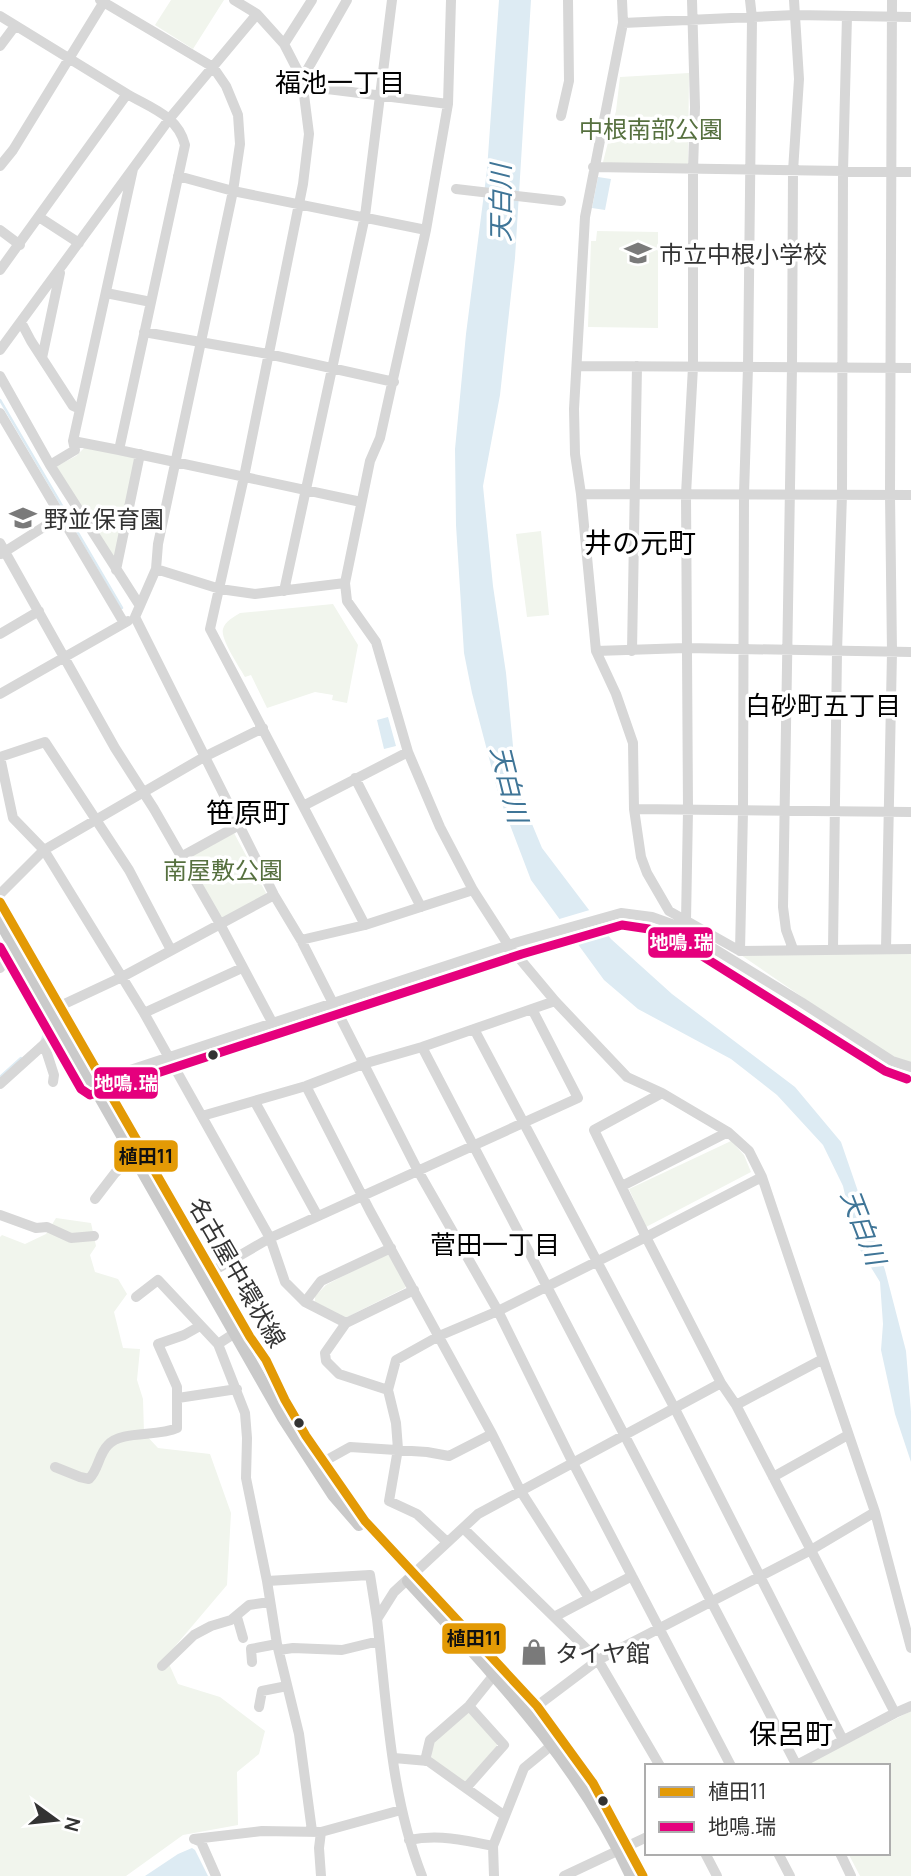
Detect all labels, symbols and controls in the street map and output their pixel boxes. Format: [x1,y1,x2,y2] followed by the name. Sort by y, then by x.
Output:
[275,64,405,100] district label: 福池一丁目
[579,112,723,145] park label: 中根南部公園
[482,161,518,242] water label: 天白川
[659,237,827,270] place label: 市立中根小学校
[623,238,653,268] school or university icon: 市立中根小学校
[44,502,164,535] place label: 野並保育園
[8,503,38,533] school or university icon: 野並保育園
[584,523,696,561] district label: 井の元町
[745,687,901,723] district label: 白砂町五丁目
[483,742,538,829] water label: 天白川
[206,793,290,831] district label: 笹原町
[163,853,283,886] park label: 南屋敷公園
[647,926,714,959] line badge: 地鳴.瑞
[650,929,712,955] text: 地鳴.瑞
[206,1048,220,1062] unlabelled marker
[93,1066,159,1100] line badge: 地鳴.瑞
[95,1070,157,1096] text: 地鳴.瑞
[113,1139,179,1173] line badge: 植田11
[119,1143,173,1169] text: 植田11
[833,1184,896,1273] water label: 天白川
[182,1191,294,1353] street label: 名古屋中環状線
[430,1226,560,1262] district label: 菅田一丁目
[292,1416,306,1430] unlabelled marker
[441,1622,507,1655] line badge: 植田11
[447,1625,501,1651] text: 植田11
[555,1636,650,1669] place label: タイヤ館
[519,1637,549,1667] shop icon: タイヤ館
[749,1714,833,1752] district label: 保呂町
[645,1764,890,1855] legend
[708,1777,766,1805] text: 植田11
[21,1785,91,1855] north arrow
[596,1794,610,1808] unlabelled marker
[708,1812,776,1840] text: 地鳴.瑞
[58,1814,87,1834] text: N

